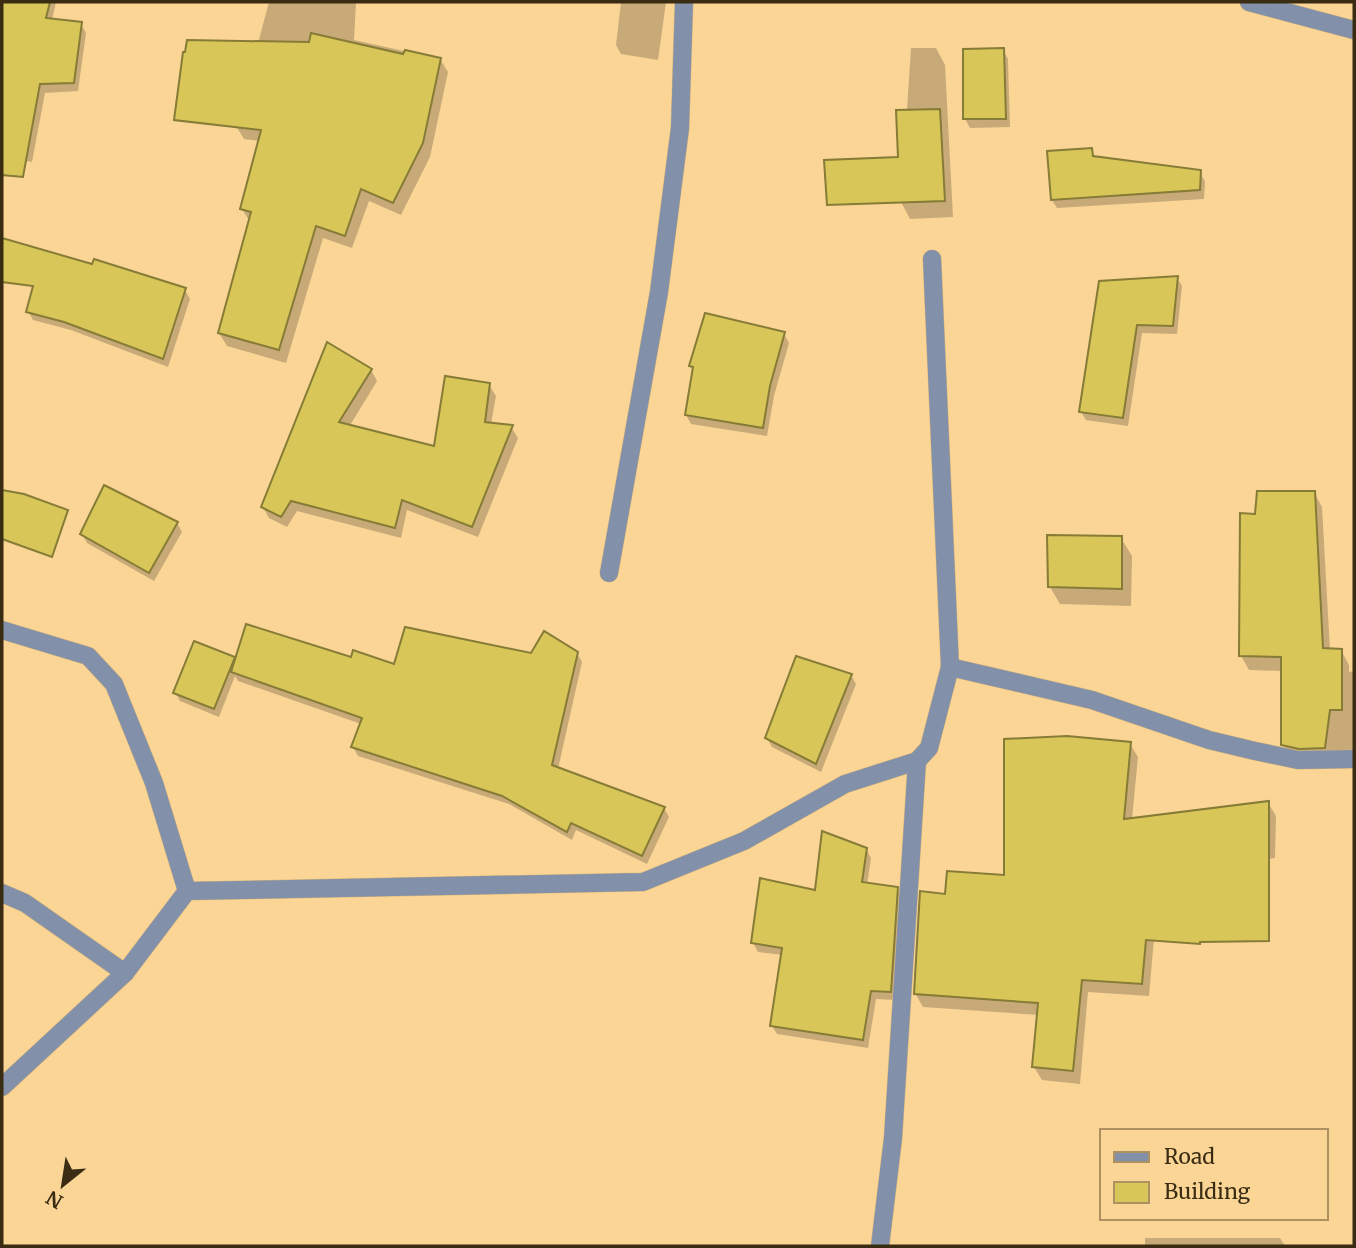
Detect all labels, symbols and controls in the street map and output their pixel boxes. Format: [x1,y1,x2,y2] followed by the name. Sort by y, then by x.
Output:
[1100,1129,1328,1220] legend
[1164,1143,1215,1170] text: Road
[28,1150,98,1220] north arrow
[1164,1178,1251,1205] text: Building
[42,1186,67,1214] text: N

